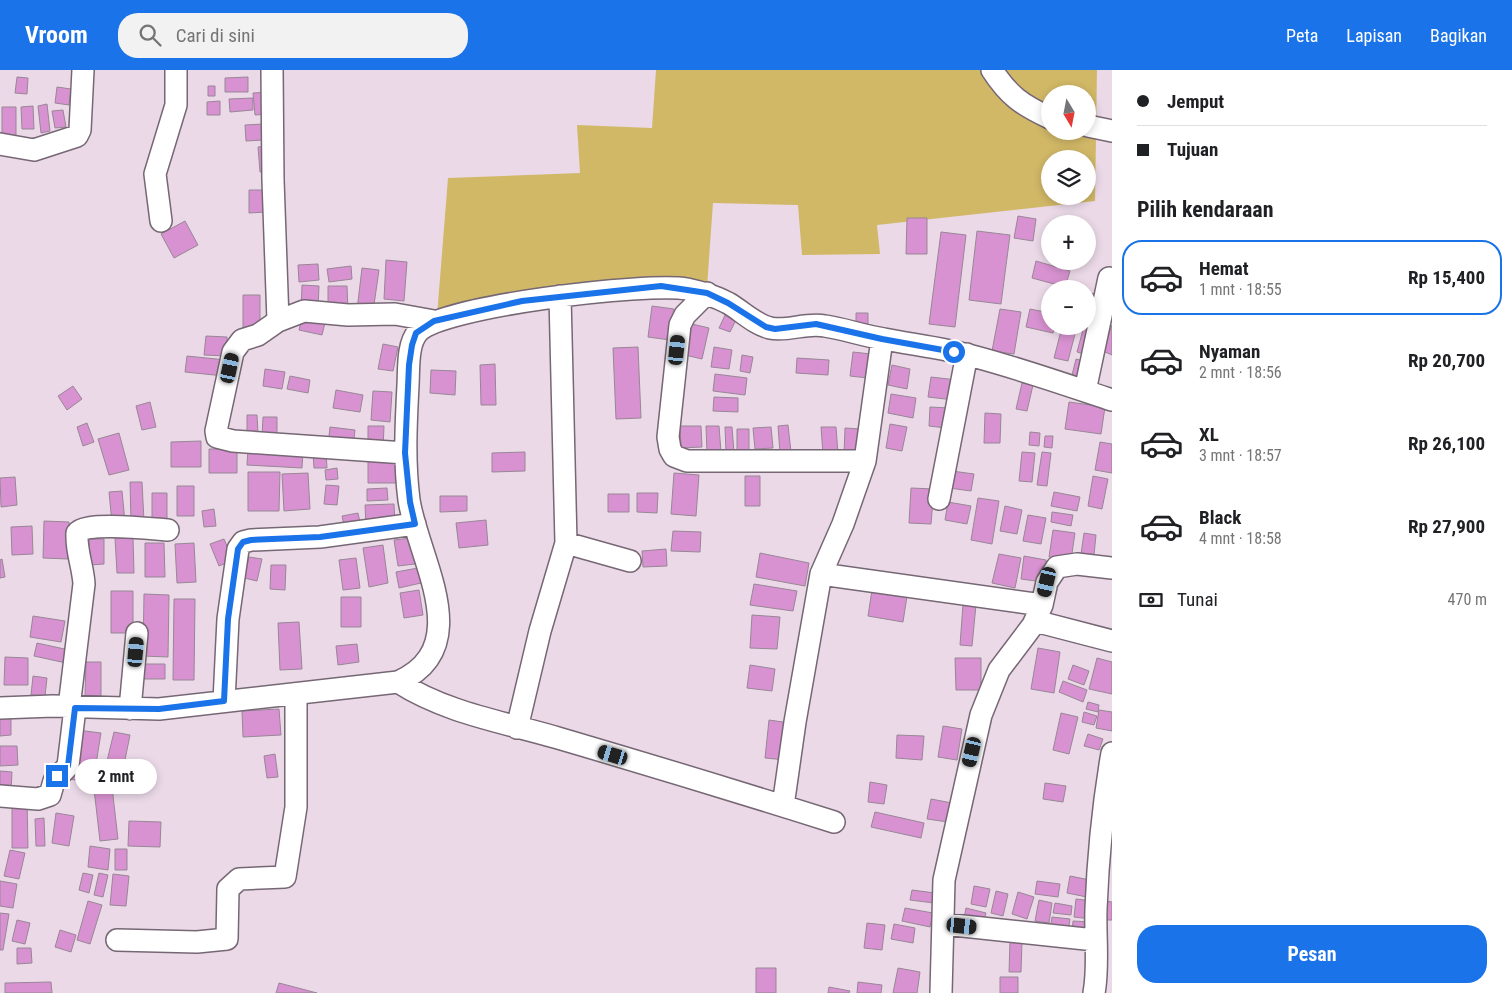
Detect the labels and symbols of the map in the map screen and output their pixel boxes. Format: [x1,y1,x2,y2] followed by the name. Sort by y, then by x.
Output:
[1041,85,1096,140] north arrow
[667,334,686,366] car
[943,341,965,363] route start
[219,352,240,384] car
[1036,566,1057,598] car
[127,636,144,668] car
[961,736,982,768] car
[596,743,629,767] car
[74,758,157,794] callout: 2 mnt
[46,765,68,787] route end
[946,917,977,935] car

